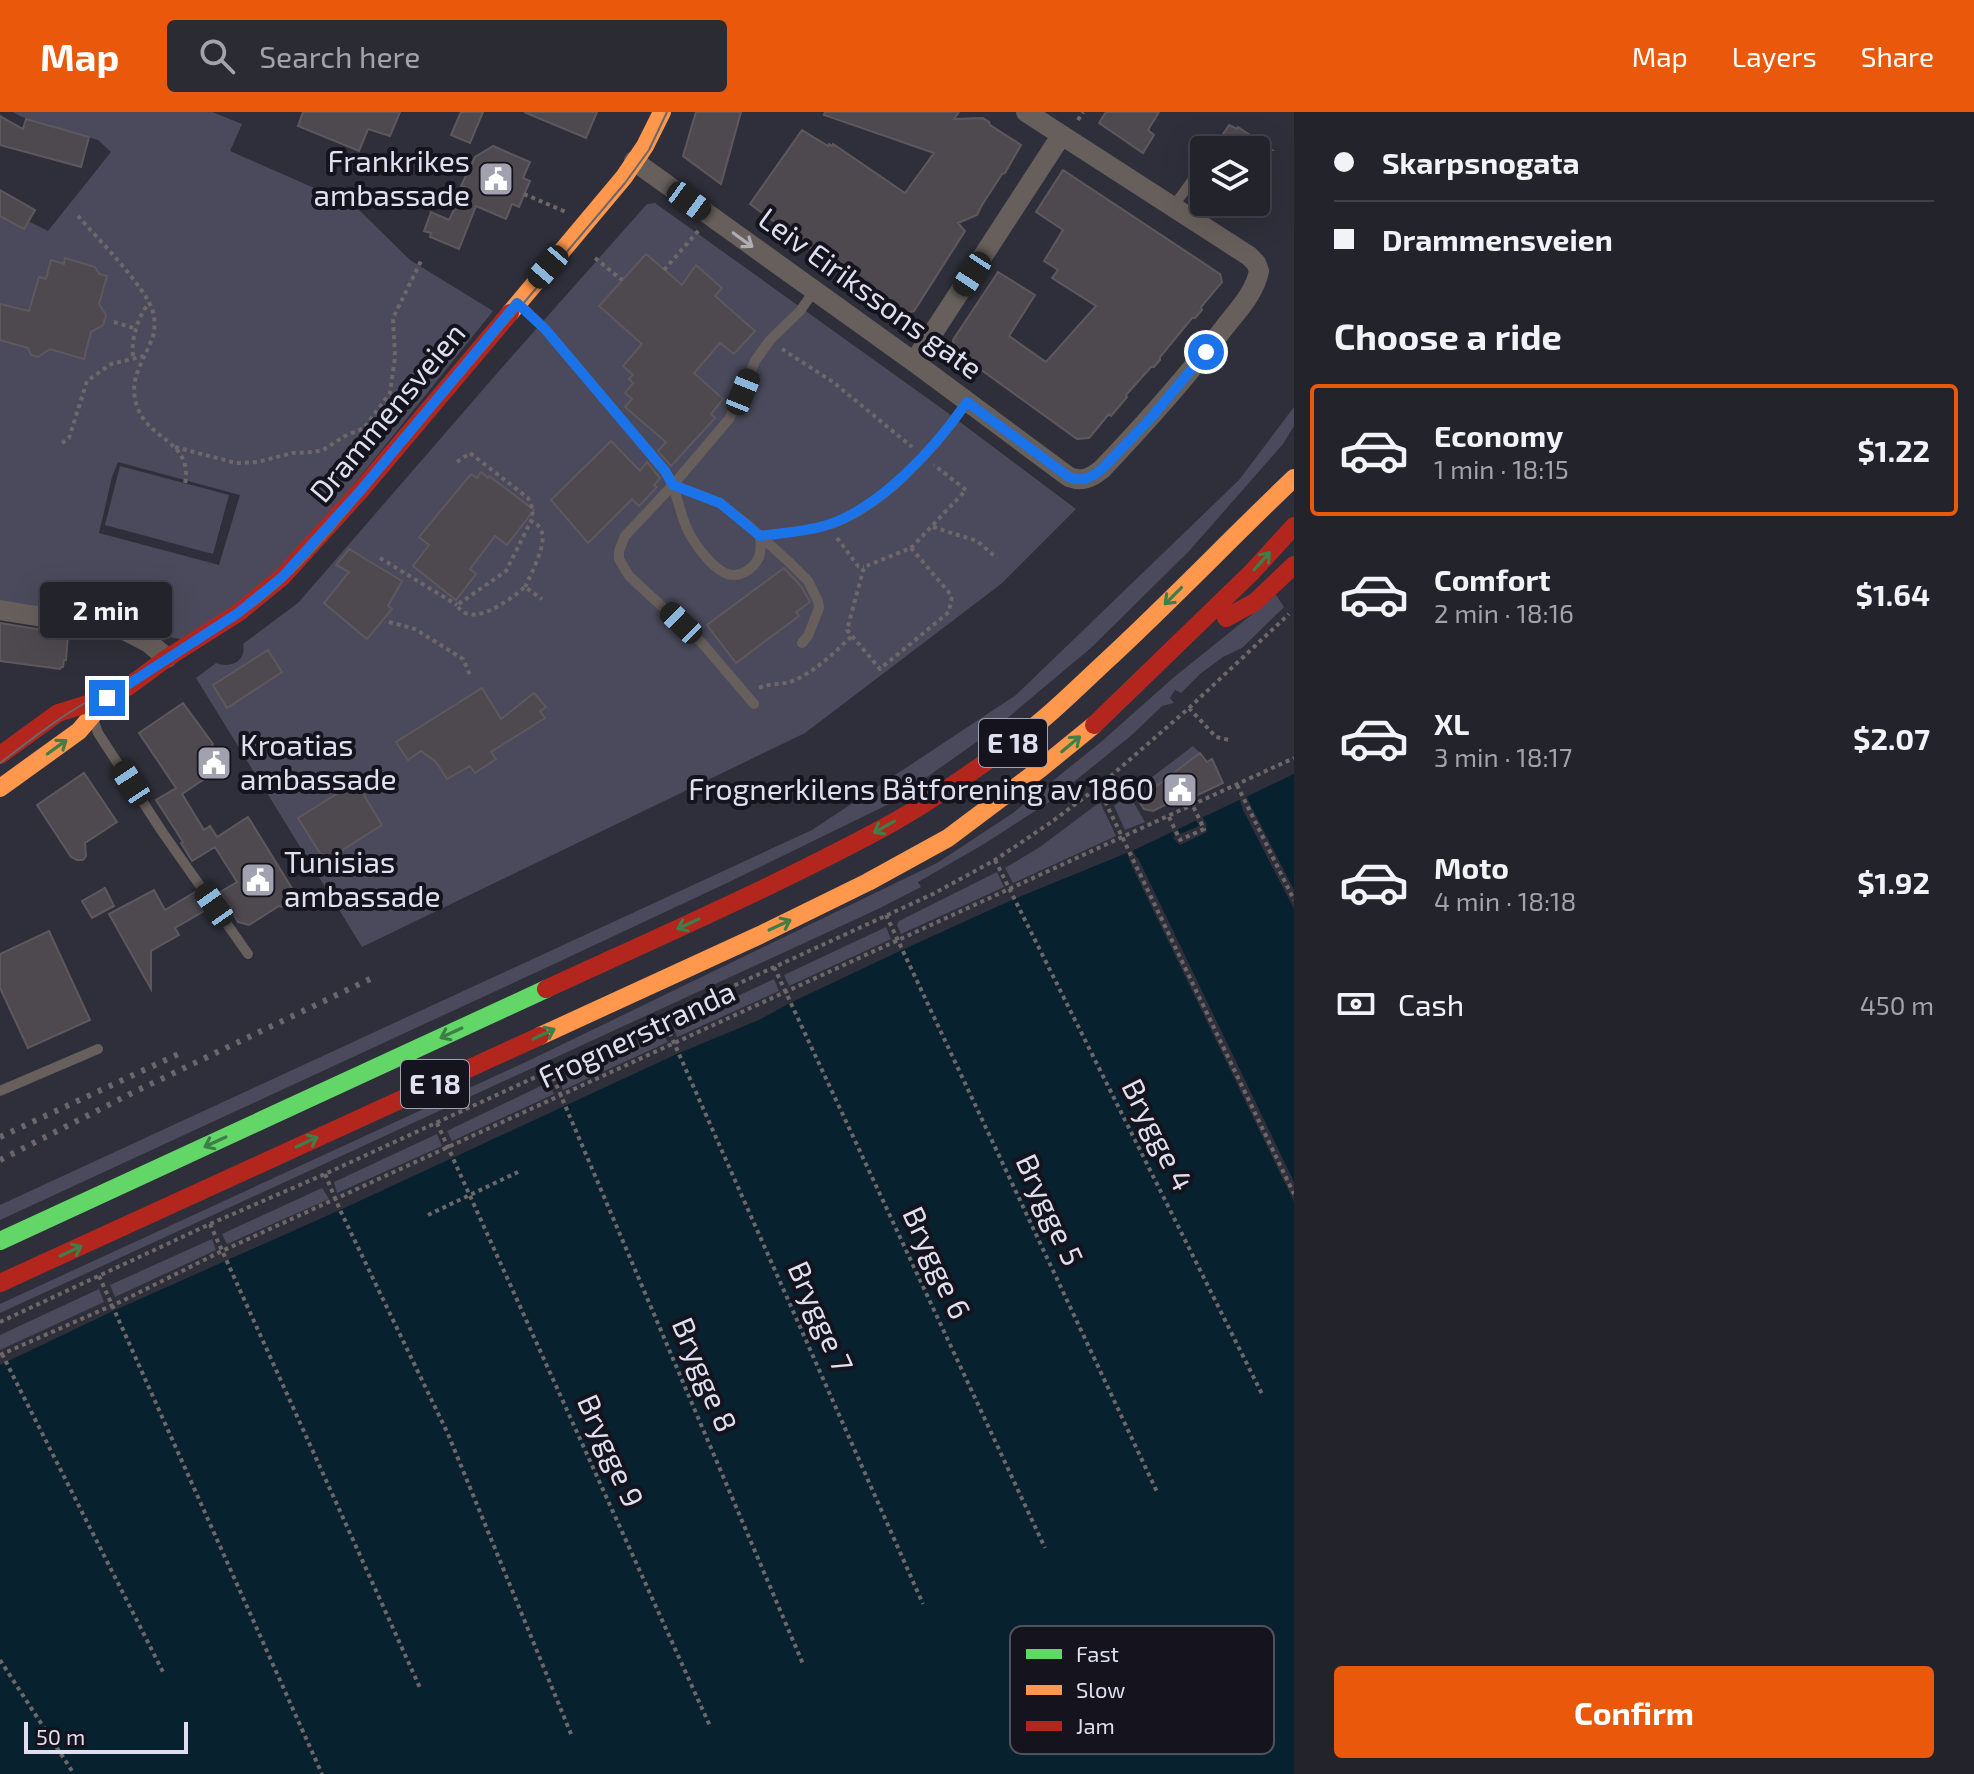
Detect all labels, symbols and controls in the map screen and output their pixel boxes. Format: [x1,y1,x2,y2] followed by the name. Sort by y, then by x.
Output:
[167,20,727,92] search box
[40,33,119,79] text: Map
[195,34,239,78] icon: search
[259,38,420,74] text: Search here
[1632,39,1688,73] text: Map
[1732,39,1817,73] text: Layers
[1861,39,1934,73] text: Share
[1190,136,1270,216] map controls
[1190,136,1270,216] button: layers
[313,142,470,212] place label: Frankrikes ambassade
[1382,144,1580,180] text: Skarpsnogata
[477,160,515,198] public building icon: Frankrikes ambassade
[663,177,715,225] car
[752,199,990,386] street label: Leiv Eirikssons gate
[1382,221,1613,257] text: Drammensveien
[732,231,753,248] one-way arrow
[523,241,573,293] car
[949,247,995,301] car
[1334,314,1562,357] text: Choose a ride
[301,315,472,509] street label: Drammensveien
[1188,334,1224,370] route start
[723,365,763,419] car
[1338,414,1410,486] icon: car
[1434,417,1563,453] text: Economy
[1857,432,1930,468] text: $1.22
[1434,453,1569,484] text: 1 min · 18:15
[1252,552,1270,572] one-way arrow
[1338,558,1410,630] icon: car
[1434,561,1551,597] text: Comfort
[1856,576,1930,612] text: $1.64
[41,582,173,638] callout: 2 min
[1164,586,1183,605] one-way arrow
[73,594,139,625] text: 2 min
[1434,597,1574,628] text: 2 min · 18:16
[655,598,707,648] car
[89,680,125,716] route end
[1338,702,1410,774] icon: car
[1434,705,1469,741] text: XL
[979,719,1047,767] road number: E 18
[1853,720,1930,756] text: $2.07
[240,726,397,796] place label: Kroatias ambassade
[1060,735,1081,753] one-way arrow
[46,739,67,756] one-way arrow
[1434,741,1572,772] text: 3 min · 18:17
[195,744,233,782] public building icon: Kroatias ambassade
[108,756,154,810] car
[688,770,1154,806] place label: Frognerkilens Båtforening av 1860
[1161,771,1199,809] public building icon: Frognerkilens Båtforening av 1860
[873,820,896,836] one-way arrow
[284,843,441,913] place label: Tunisias ambassade
[1338,846,1410,918] icon: car
[1434,849,1509,885] text: Moto
[239,861,277,899] public building icon: Tunisias ambassade
[1857,864,1930,900] text: $1.92
[190,878,238,932] car
[1434,885,1576,916] text: 4 min · 18:18
[676,917,700,932] one-way arrow
[768,917,792,932] one-way arrow
[532,972,740,1094] street label: Frognerstranda
[1334,982,1378,1026] icon: cash
[1398,986,1464,1022] text: Cash
[1860,989,1934,1020] text: 450 m
[440,1026,464,1041] one-way arrow
[531,1026,555,1041] one-way arrow
[401,1060,469,1108] road number: E 18
[1115,1072,1202,1196] street label: Brygge 4
[295,1134,319,1149] one-way arrow
[204,1135,228,1150] one-way arrow
[1009,1148,1092,1270] street label: Brygge 5
[896,1200,979,1324] street label: Brygge 6
[58,1242,83,1257] one-way arrow
[781,1255,862,1377] street label: Brygge 7
[666,1312,746,1437] street label: Brygge 8
[571,1388,653,1512] street label: Brygge 9
[1010,1626,1274,1754] legend
[1076,1640,1119,1666] text: Fast
[1334,1666,1934,1758] button: Confirm
[1076,1676,1125,1702] text: Slow
[1076,1712,1115,1738] text: Jam
[24,1718,188,1754] scale bar
[36,1723,85,1749] text: 50 m

